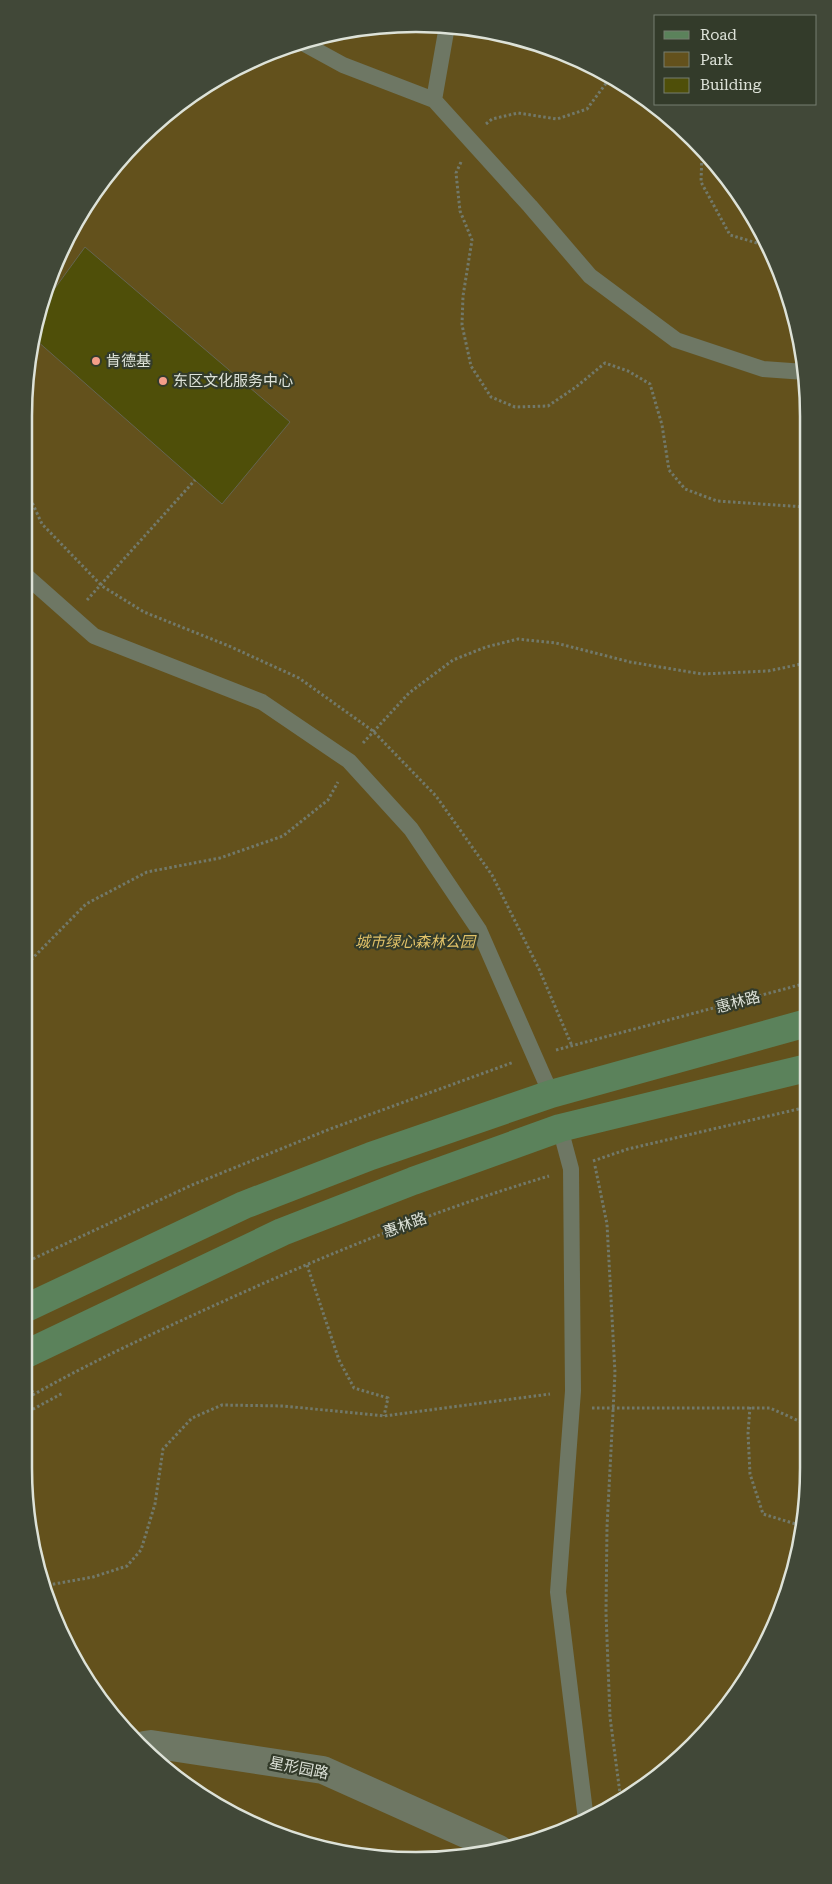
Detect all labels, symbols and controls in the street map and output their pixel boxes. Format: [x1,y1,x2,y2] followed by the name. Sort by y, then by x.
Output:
[654,15,817,105] legend
[700,26,737,44] text: Road
[700,51,734,69] text: Park
[700,76,762,94] text: Building
[106,352,151,370] place label: 肯德基
[90,355,102,367] marker: 肯德基
[173,372,293,390] place label: 东区文化服务中心
[157,375,169,387] marker: 东区文化服务中心
[355,933,477,951] park label: 城市绿心森林公园
[714,987,762,1017] street label: 惠林路
[381,1209,429,1241] street label: 惠林路
[268,1753,330,1783] street label: 星形园路

